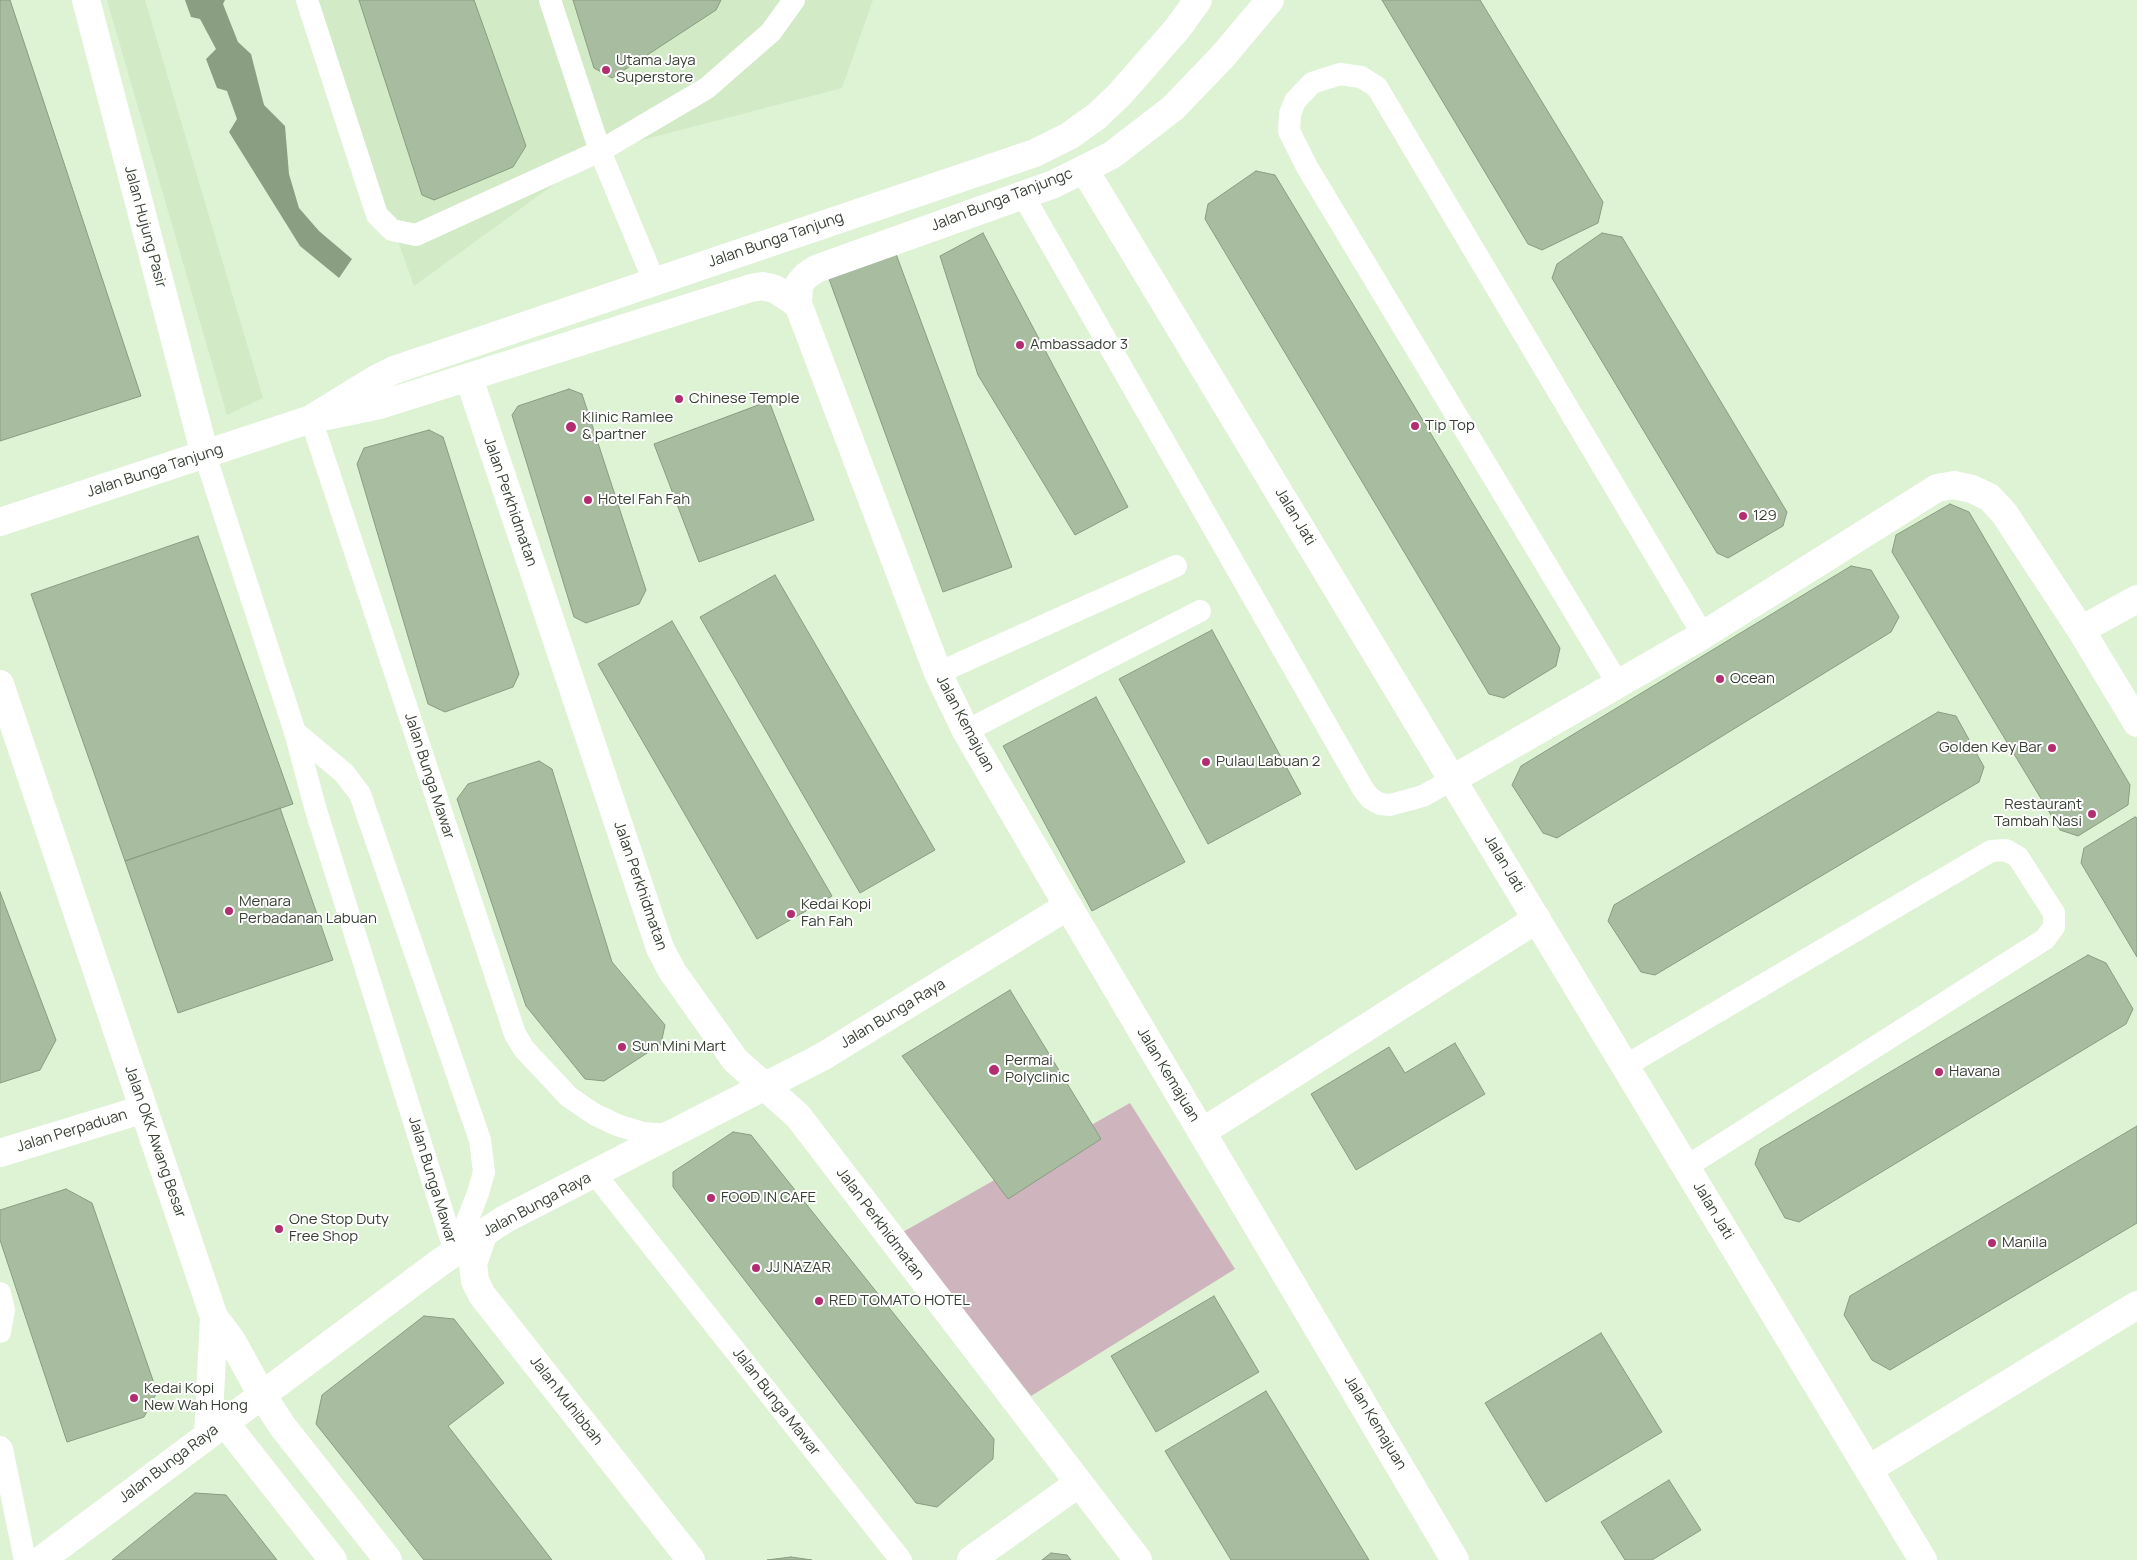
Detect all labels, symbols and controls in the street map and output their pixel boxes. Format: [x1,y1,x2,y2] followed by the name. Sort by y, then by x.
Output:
[616,52,696,87] place label: Utama Jaya Superstore
[600,64,612,76] marker: Utama Jaya Superstore
[120,164,170,290] street label: Jalan Hujung Pasir
[929,165,1075,235] street label: Jalan Bunga Tanjungc
[706,208,846,272] street label: Jalan Bunga Tanjung
[1030,336,1128,354] place label: Ambassador 3
[1014,339,1026,351] marker: Ambassador 3
[689,390,800,408] place label: Chinese Temple
[673,393,685,405] marker: Chinese Temple
[582,409,673,444] place label: Klinic Ramlee & partner
[1425,417,1475,435] place label: Tip Top
[564,420,578,434] marker: Klinic Ramlee & partner
[1409,420,1421,432] marker: Tip Top
[479,435,541,569] street label: Jalan Perkhidmatan
[85,441,225,501] street label: Jalan Bunga Tanjung
[1271,485,1319,549] street label: Jalan Jati
[598,491,690,509] place label: Hotel Fah Fah
[582,494,594,506] marker: Hotel Fah Fah
[1753,507,1777,525] place label: 129
[1737,510,1749,522] marker: 129
[1730,670,1775,688] place label: Ocean
[932,673,998,775] street label: Jalan Kemajuan
[1714,673,1726,685] marker: Ocean
[400,711,458,841] street label: Jalan Bunga Mawar
[1939,739,2042,757] place label: Golden Key Bar
[2046,742,2058,754] marker: Golden Key Bar
[1216,753,1320,771] place label: Pulau Labuan 2
[1200,756,1212,768] marker: Pulau Labuan 2
[1994,796,2082,831] place label: Restaurant Tambah Nasi
[2086,808,2098,820] marker: Restaurant Tambah Nasi
[609,819,671,953] street label: Jalan Perkhidmatan
[1480,832,1528,896] street label: Jalan Jati
[239,893,377,928] place label: Menara Perbadanan Labuan
[801,896,871,931] place label: Kedai Kopi Fah Fah
[223,905,235,917] marker: Menara Perbadanan Labuan
[785,908,797,920] marker: Kedai Kopi Fah Fah
[837,976,949,1052] street label: Jalan Bunga Raya
[1133,1025,1203,1125] street label: Jalan Kemajuan
[632,1038,726,1056] place label: Sun Mini Mart
[616,1041,628,1053] marker: Sun Mini Mart
[1005,1052,1070,1087] place label: Permai Polyclinic
[987,1063,1001,1077] marker: Permai Polyclinic
[1949,1063,2000,1081] place label: Havana
[121,1064,189,1220] street label: Jalan OKK Awang Besar
[1933,1066,1945,1078] marker: Havana
[15,1106,129,1156] street label: Jalan Perpaduan
[404,1114,460,1246] street label: Jalan Bunga Mawar
[832,1165,928,1283] street label: Jalan Perkhidmatan
[480,1169,594,1241] street label: Jalan Bunga Raya
[1689,1179,1737,1243] street label: Jalan Jati
[721,1189,816,1207] place label: FOOD IN CAFE
[705,1192,717,1204] marker: FOOD IN CAFE
[289,1211,389,1246] place label: One Stop Duty Free Shop
[273,1223,285,1235] marker: One Stop Duty Free Shop
[2002,1234,2047,1252] place label: Manila
[1986,1237,1998,1249] marker: Manila
[766,1259,831,1277] place label: JJ NAZAR
[750,1262,762,1274] marker: JJ NAZAR
[829,1292,970,1310] place label: RED TOMATO HOTEL
[813,1295,825,1307] marker: RED TOMATO HOTEL
[728,1345,824,1459] street label: Jalan Bunga Mawar
[526,1353,606,1449] street label: Jalan Muhibbah
[1340,1373,1410,1473] street label: Jalan Kemajuan
[144,1380,248,1415] place label: Kedai Kopi New Wah Hong
[128,1392,140,1404] marker: Kedai Kopi New Wah Hong
[116,1421,222,1507] street label: Jalan Bunga Raya

